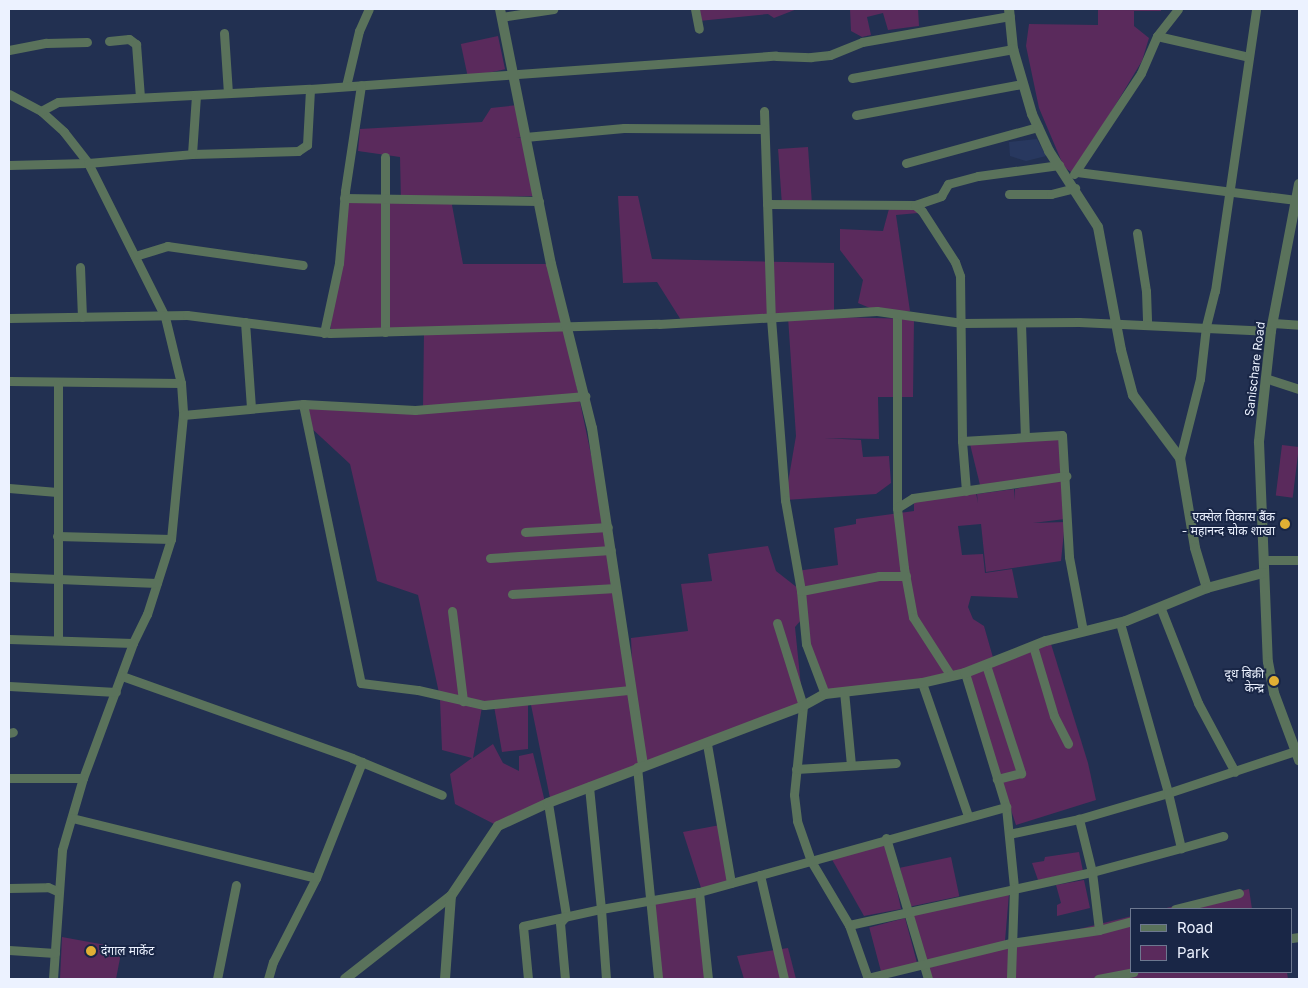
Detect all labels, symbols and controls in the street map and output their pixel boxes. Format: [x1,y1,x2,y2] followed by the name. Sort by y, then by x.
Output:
[1242,321,1268,417] street label: Sanischare Road
[1182,510,1275,538] place label: एक्सेल विकास बैंक - महानन्द चोक शाखा
[1279,518,1291,530] marker: एक्सेल विकास बैंक - महानन्द चोक शाखा
[1225,667,1264,695] place label: दूध बिक्री केन्द्र
[1268,675,1280,687] marker: दूध बिक्री केन्द्र
[1130,908,1293,973] legend
[1177,918,1213,937] text: Road
[1177,943,1209,962] text: Park
[101,944,154,958] place label: दंगाल मार्केट
[85,945,97,957] marker: दंगाल मार्केट

